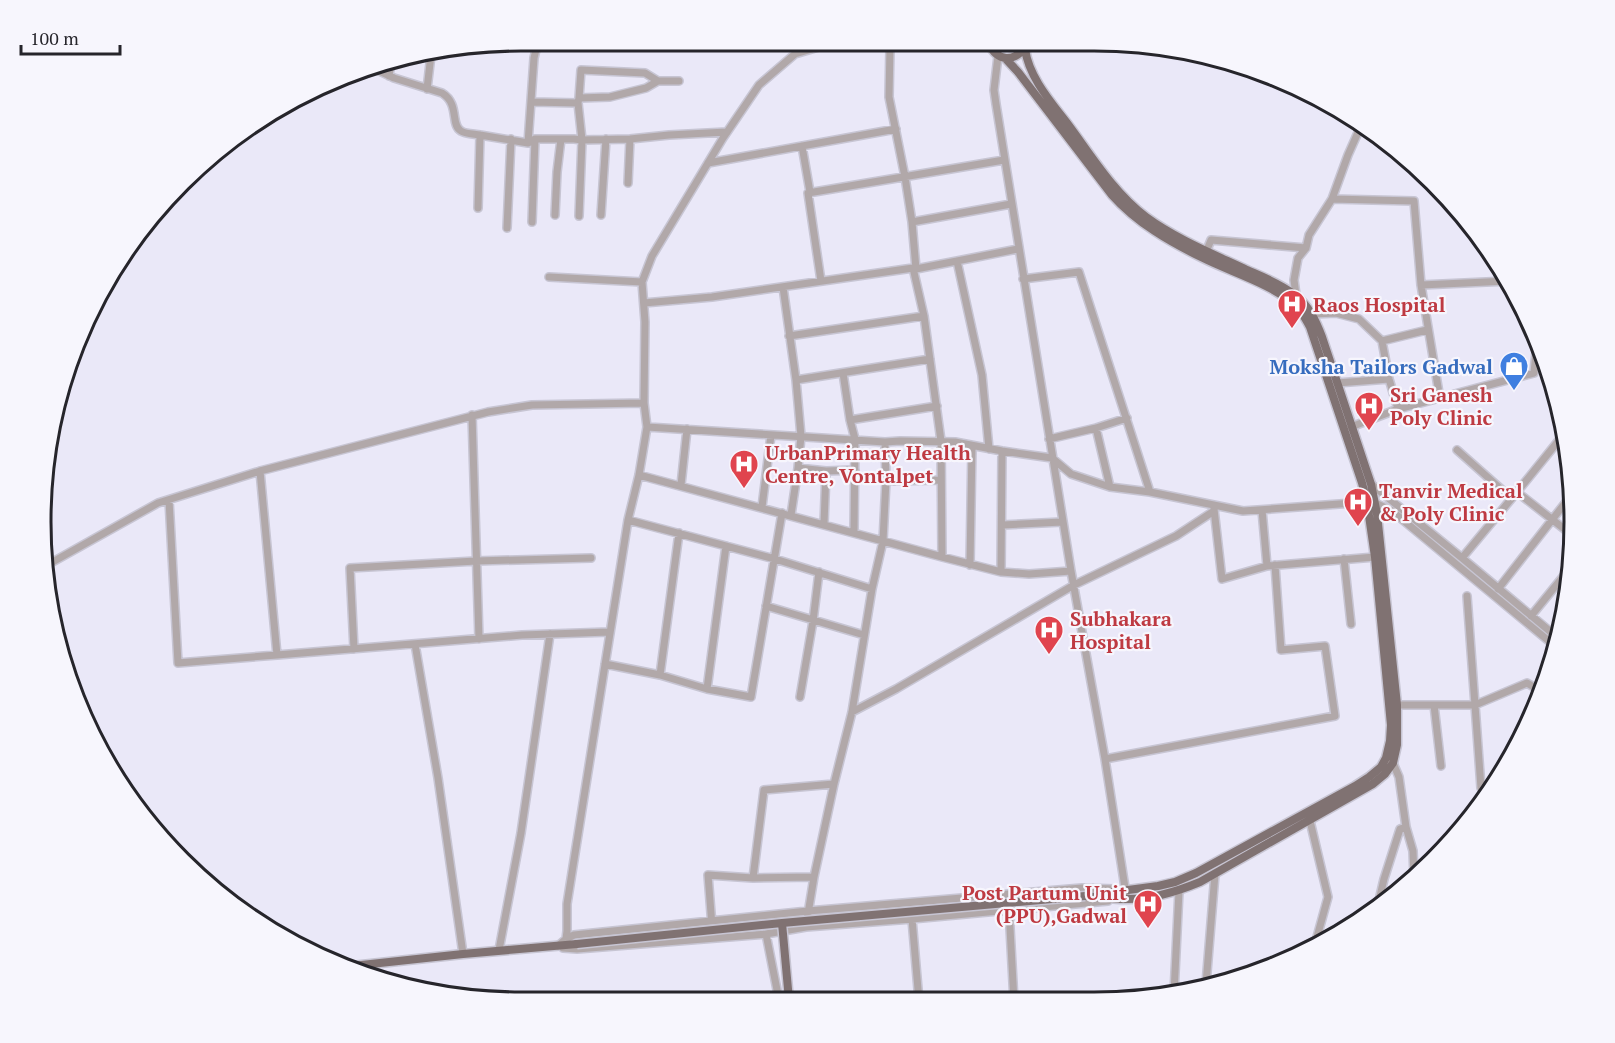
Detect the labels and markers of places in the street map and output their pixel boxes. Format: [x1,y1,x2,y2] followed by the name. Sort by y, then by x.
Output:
[1276,288,1308,330] hospital icon: Raos Hospital
[1313,291,1446,318] place label: Raos Hospital
[1498,350,1530,392] shop icon: Moksha Tailors Gadwal
[1270,353,1493,380] place label: Moksha Tailors Gadwal
[1390,381,1493,431] place label: Sri Ganesh Poly Clinic
[1353,390,1385,432] hospital icon: Sri Ganesh Poly Clinic
[765,439,971,489] place label: UrbanPrimary Health Centre, Vontalpet
[728,448,760,490] hospital icon: UrbanPrimary Health Centre, Vontalpet
[1379,477,1523,527] place label: Tanvir Medical & Poly Clinic
[1342,486,1374,528] hospital icon: Tanvir Medical & Poly Clinic
[1070,605,1172,655] place label: Subhakara Hospital
[1033,614,1065,656] hospital icon: Subhakara Hospital
[962,879,1127,929] place label: Post Partum Unit (PPU),Gadwal
[1132,888,1164,930] hospital icon: Post Partum Unit (PPU),Gadwal

